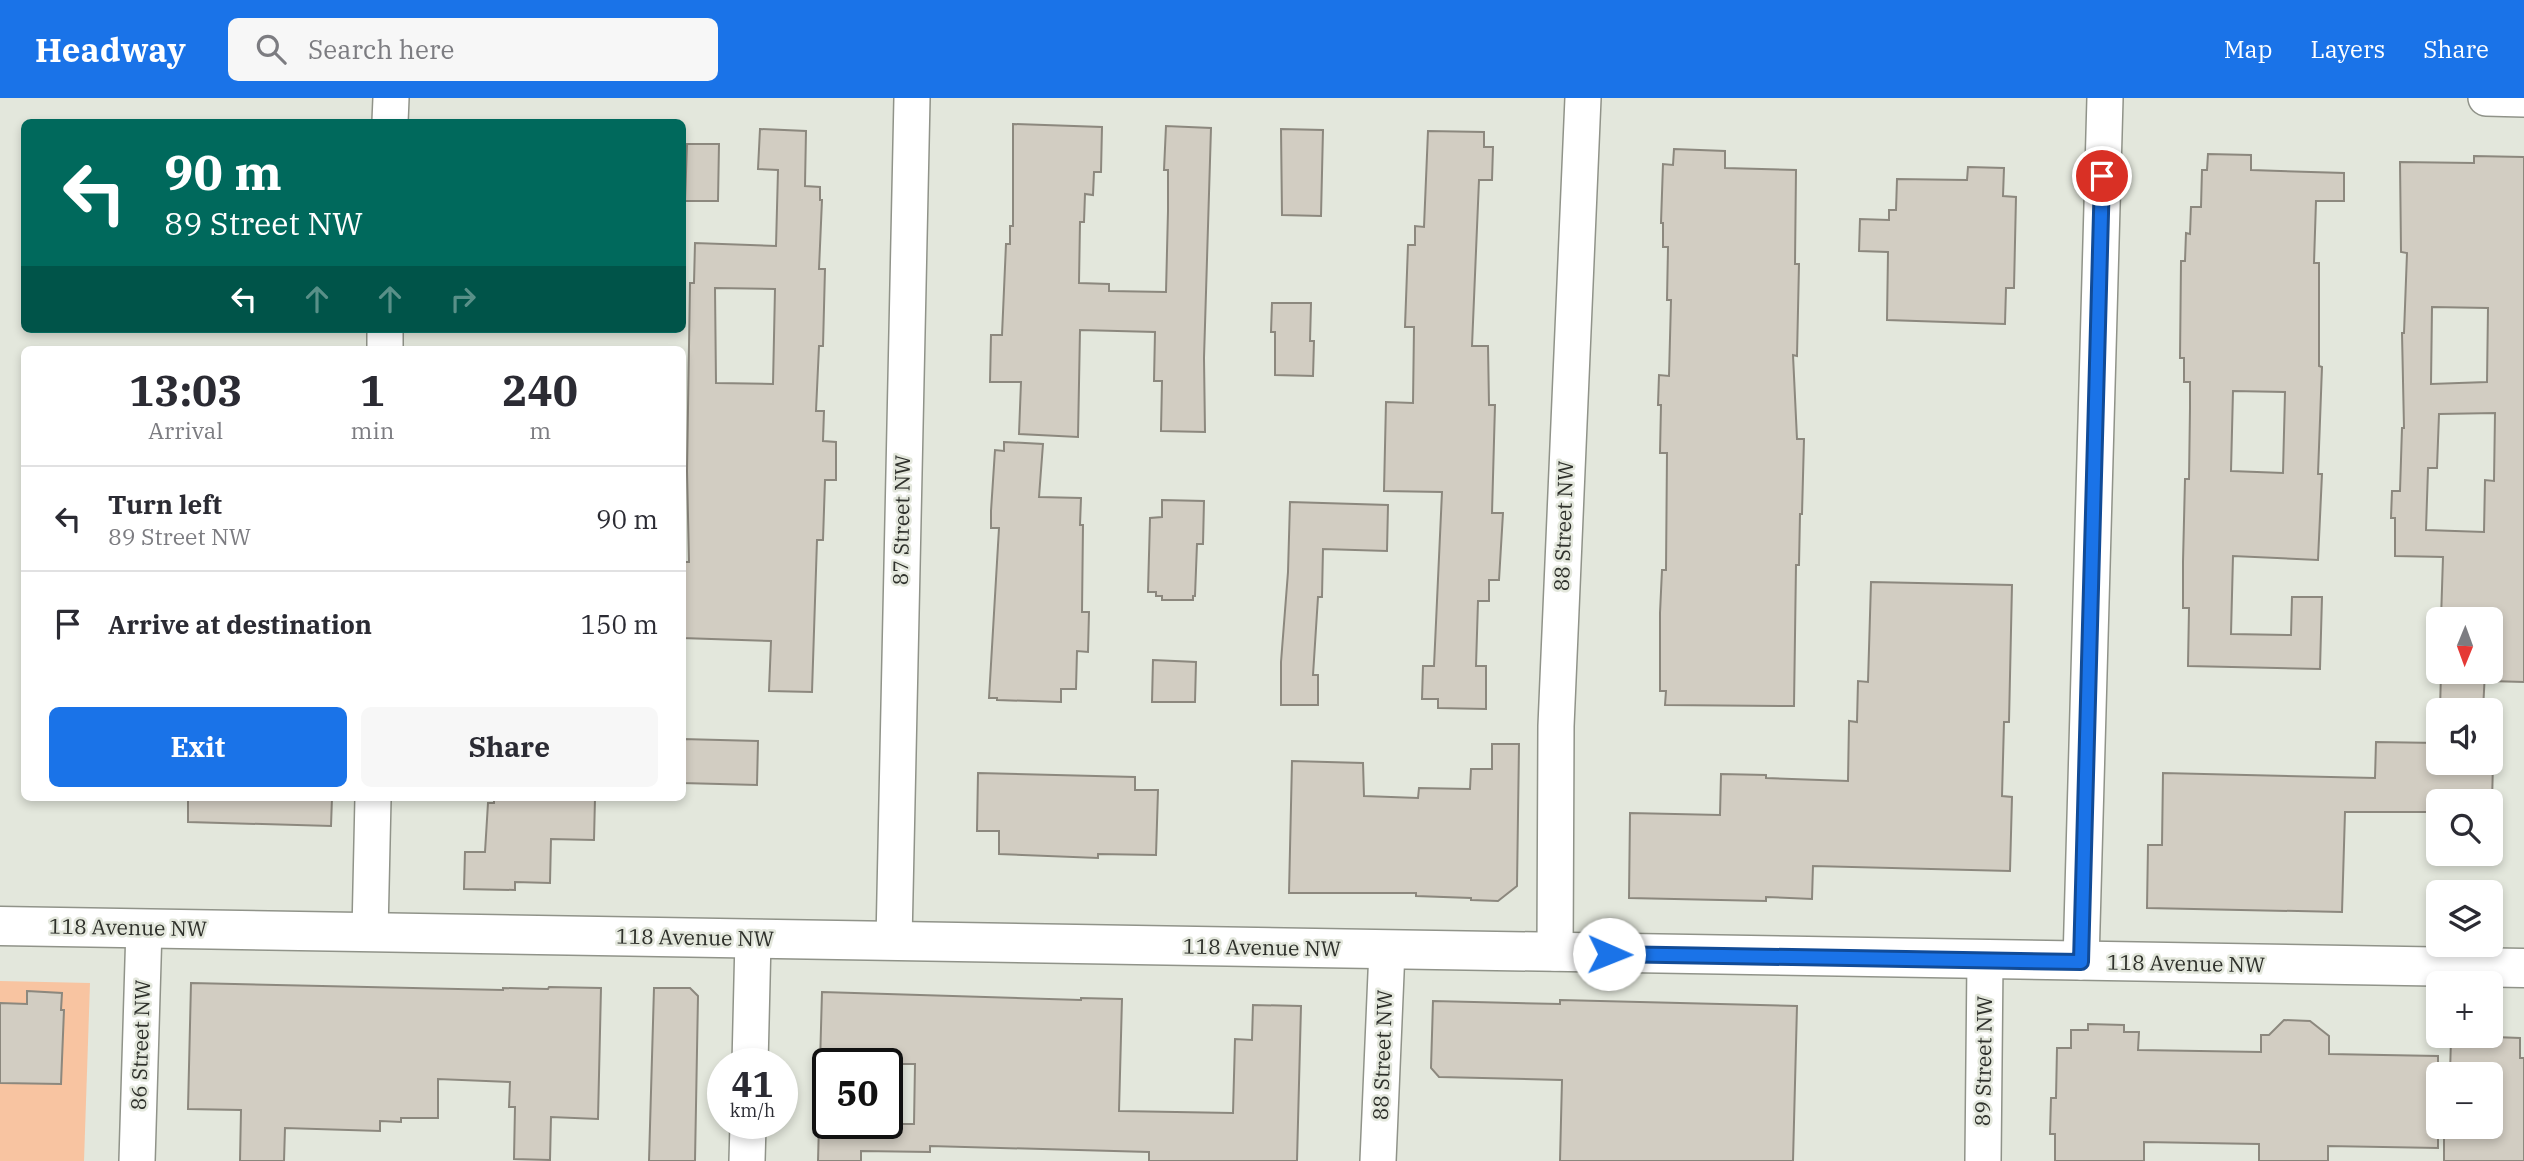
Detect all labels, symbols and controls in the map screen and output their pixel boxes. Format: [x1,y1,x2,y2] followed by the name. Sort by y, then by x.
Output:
[228,18,718,81] search box
[35,28,186,71] text: Headway
[252,30,290,68] icon: search
[308,32,454,66] text: Search here
[2224,33,2272,65] text: Map
[2310,33,2385,65] text: Layers
[2423,33,2489,65] text: Share
[164,140,282,203] text: 90 m
[2072,146,2132,206] pin
[49,147,140,238] icon: left
[2083,157,2121,195] icon: arrive
[164,202,363,244] text: 89 Street NW
[225,280,263,318] icon: left
[298,280,336,318] icon: ahead
[371,280,409,318] icon: ahead
[444,280,482,318] icon: right
[129,363,243,418] text: 13:03
[360,363,385,418] text: 1
[502,363,578,418] text: 240
[148,415,223,445] text: Arrival
[351,415,394,445] text: min
[529,415,551,445] text: m
[886,454,916,586] street label: 87 Street NW
[1547,460,1579,592] street label: 88 Street NW
[108,487,222,521] text: Turn left
[49,500,87,538] icon: left
[596,502,658,536] text: 90 m
[108,521,251,551] text: 89 Street NW
[49,605,87,643] icon: arrive
[108,607,372,641] text: Arrive at destination
[580,607,658,641] text: 150 m
[2426,607,2502,684] north arrow
[2426,607,2503,1139] map controls
[2426,698,2503,775] button: sound
[49,707,347,787] button: Exit
[361,707,658,787] button: Share
[2426,789,2503,866] button: search
[2426,880,2503,957] button: layers
[49,912,207,942] street label: 118 Avenue NW
[1572,917,1646,991] position arrow
[616,922,774,952] street label: 118 Avenue NW
[1183,932,1341,962] street label: 118 Avenue NW
[2107,948,2265,978] street label: 118 Avenue NW
[2426,971,2503,1048] button: +
[124,979,156,1111] street label: 86 Street NW
[1366,989,1398,1121] street label: 88 Street NW
[1968,995,1998,1127] street label: 89 Street NW
[812,1048,903,1139] speed limit sign: 50
[731,1061,774,1107] text: 41
[2426,1062,2503,1139] button: −
[730,1099,775,1122] text: km/h

